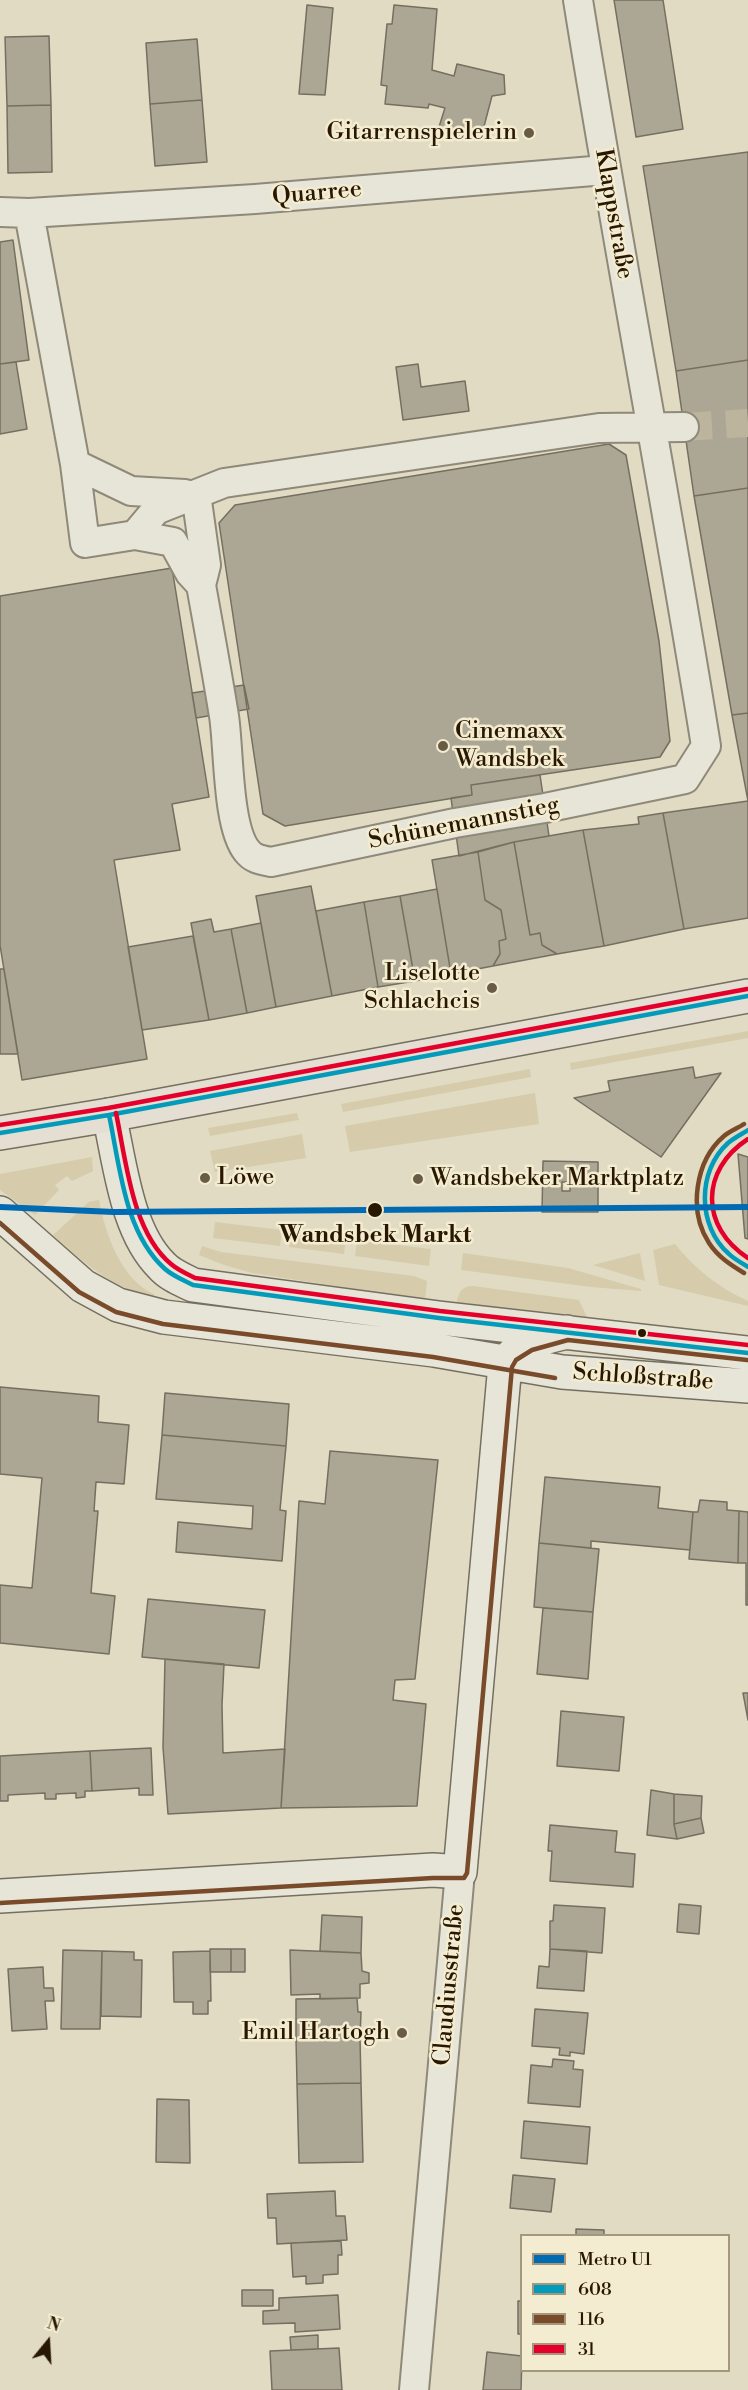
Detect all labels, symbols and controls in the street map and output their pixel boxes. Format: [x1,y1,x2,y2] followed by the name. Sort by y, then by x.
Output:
[326,119,517,147] place label: Gitarrenspielerin
[522,126,536,140] marker: Gitarrenspielerin
[587,147,639,281] street label: Klappstraße
[271,176,363,212] street label: Quarree
[455,718,564,774] place label: Cinemaxx Wandsbek
[436,739,450,753] marker: Cinemaxx Wandsbek
[366,791,562,857] street label: Schünemannstieg
[364,960,480,1016] place label: Liselotte Schlachcis
[485,981,499,995] marker: Liselotte Schlachcis
[217,1164,274,1192] place label: Löwe
[430,1165,684,1193] place label: Wandsbeker Marktplatz
[198,1171,212,1185] marker: Löwe
[411,1172,425,1186] marker: Wandsbeker Marktplatz
[366,1201,384,1219] marker: Wandsbek Markt
[279,1222,471,1250] place label: Wandsbek Markt
[636,1327,648,1339] unlabelled marker
[572,1359,714,1397] street label: Schloßstraße
[429,1903,471,2067] street label: Claudiusstraße
[242,2019,390,2047] place label: Emil Hartogh
[395,2026,409,2040] marker: Emil Hartogh
[520,2234,730,2372] legend
[578,2248,652,2271] text: Metro U1
[578,2278,612,2301] text: 608
[578,2308,604,2331] text: 116
[18,2312,78,2372] north arrow
[44,2313,63,2336] text: N
[578,2338,595,2361] text: 31

